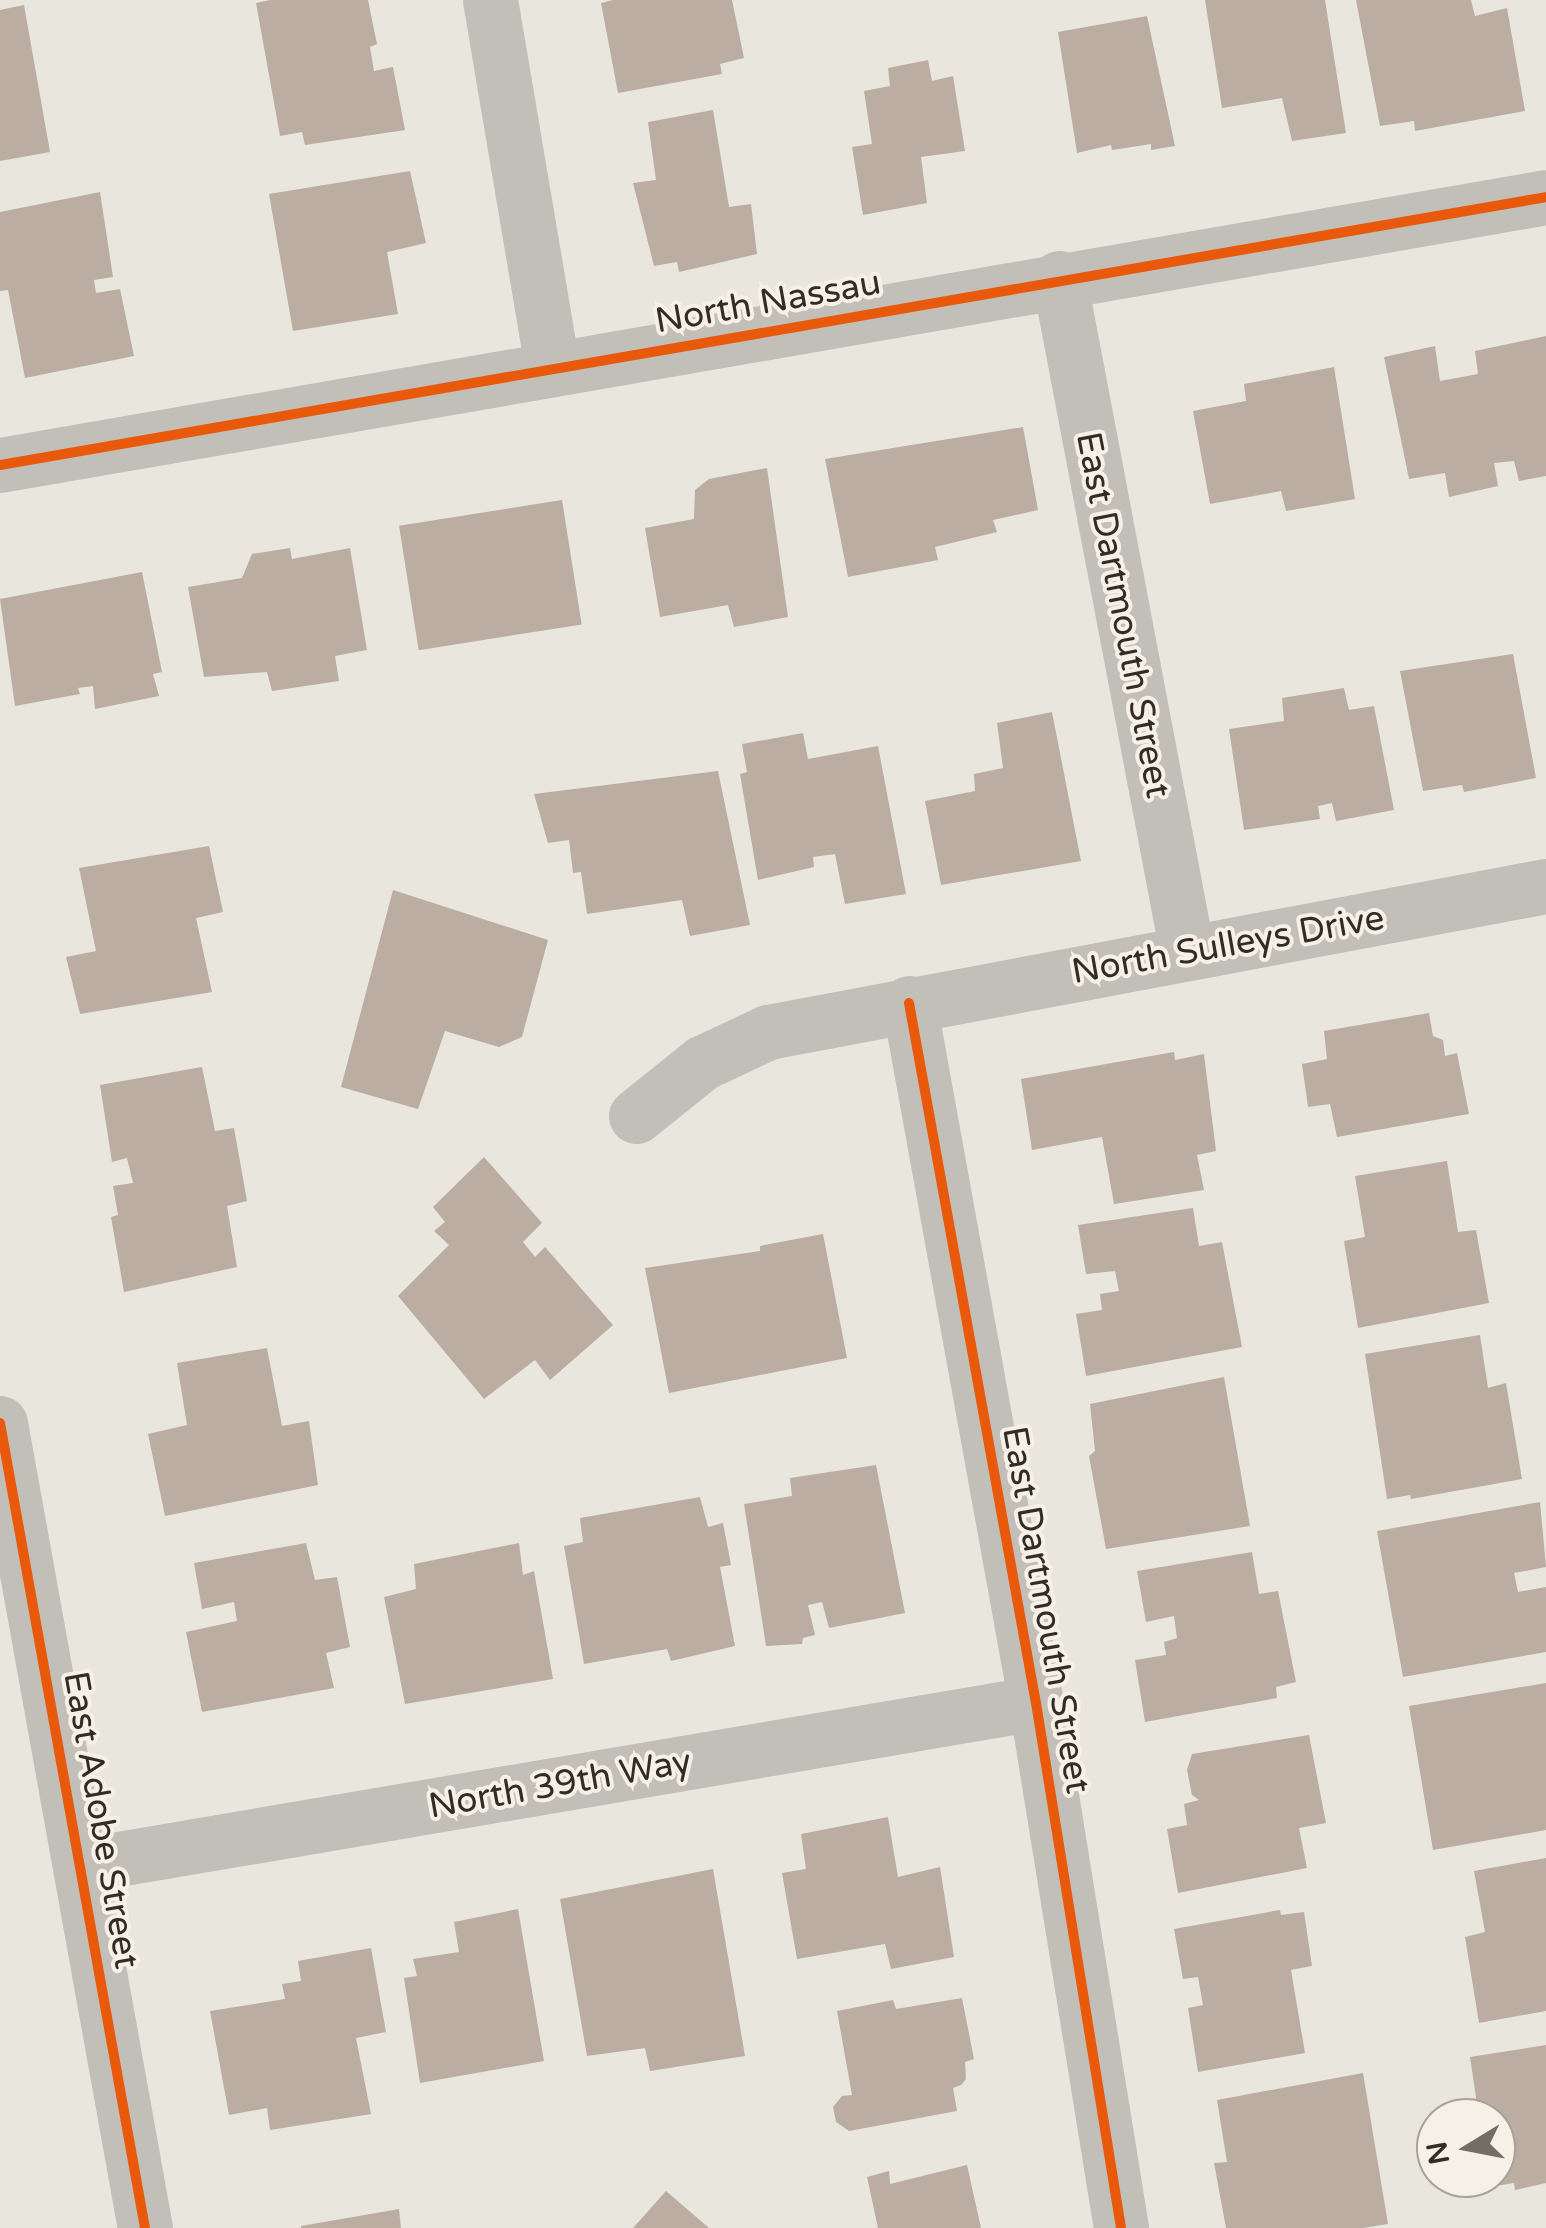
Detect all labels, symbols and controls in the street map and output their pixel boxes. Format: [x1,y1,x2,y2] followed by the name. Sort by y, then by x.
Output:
[652,261,884,343] street label: North Nassau
[1067,429,1179,801] street label: East Dartmouth Street
[1068,897,1388,993] street label: North Sulleys Drive
[993,1423,1099,1797] street label: East Dartmouth Street
[54,1668,148,1972] street label: East Adobe Street
[425,1740,695,1828] street label: North 39th Way
[1416,2098,1516,2198] north arrow
[1420,2139,1457,2167] text: N

